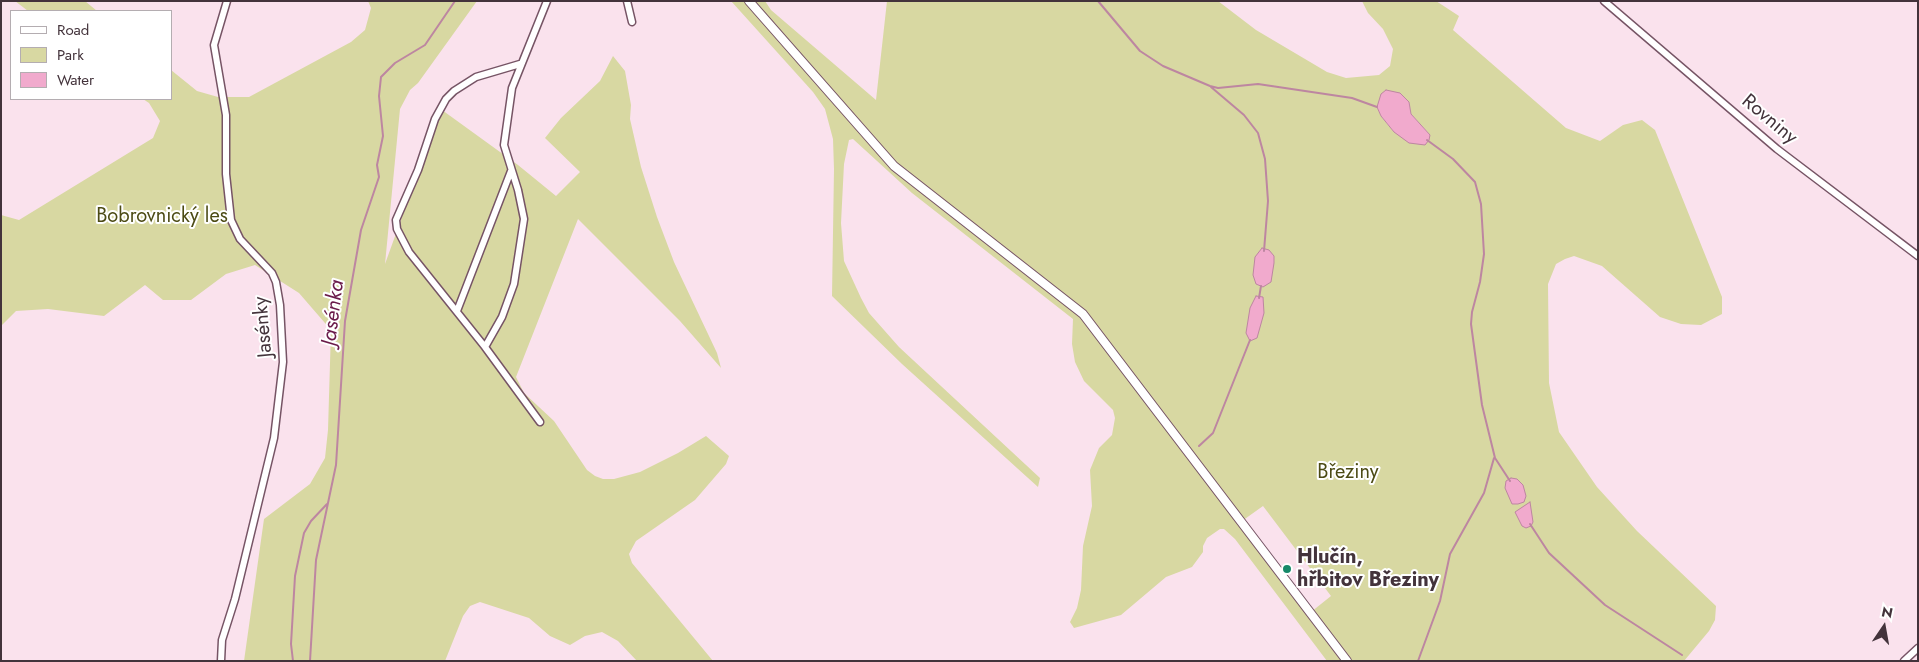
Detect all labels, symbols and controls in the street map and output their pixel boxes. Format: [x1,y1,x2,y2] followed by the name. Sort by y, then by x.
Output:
[10,10,172,100] legend
[57,19,89,41] text: Road
[57,44,84,66] text: Park
[57,69,94,91] text: Water
[1736,90,1802,150] street label: Rovniny
[96,205,228,229] park label: Bobrovnický les
[317,278,351,348] water label: Jasénka
[249,295,279,359] street label: Jasénky
[1317,461,1379,485] park label: Březiny
[1297,546,1439,593] place label: Hlučín, hřbitov Březiny
[1281,563,1293,575] marker: Hlučín, hřbitov Březiny
[1880,601,1895,623] text: N
[1859,602,1909,652] north arrow

